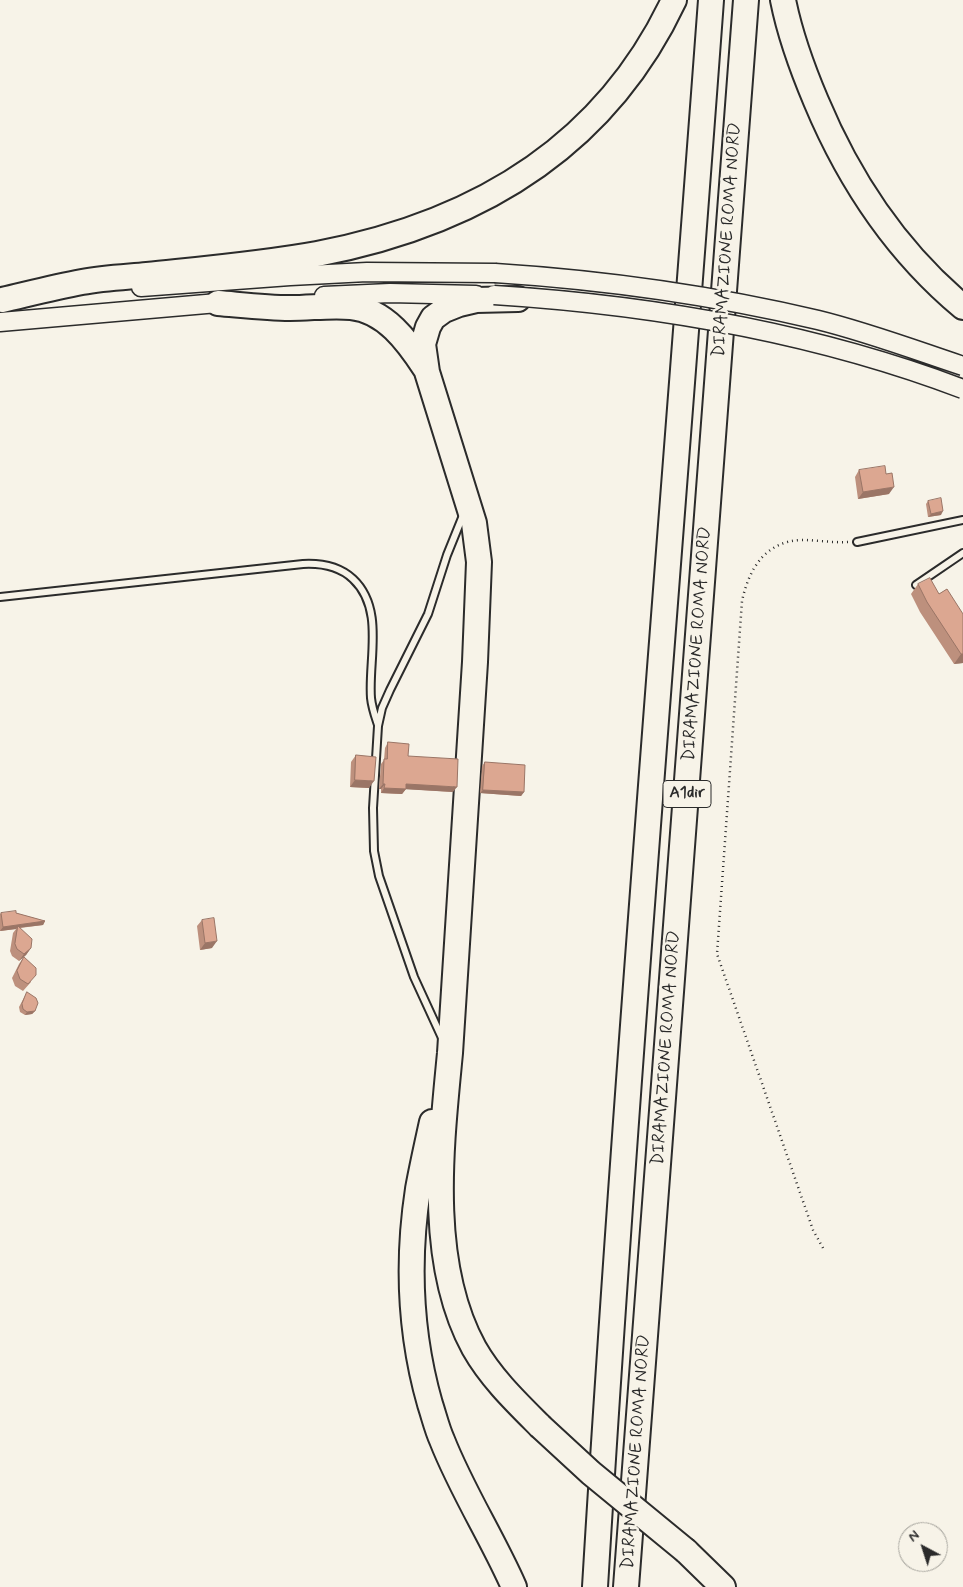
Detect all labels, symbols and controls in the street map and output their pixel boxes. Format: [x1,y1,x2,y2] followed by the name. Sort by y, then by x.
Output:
[709,122,747,358] street label: DIRAMAZIONE ROMA NORD
[679,526,717,762] street label: DIRAMAZIONE ROMA NORD
[663,781,711,808] road number: A1dir
[648,930,686,1166] street label: DIRAMAZIONE ROMA NORD
[618,1334,656,1570] street label: DIRAMAZIONE ROMA NORD
[898,1522,948,1572] north arrow
[905,1526,923,1546] text: N

